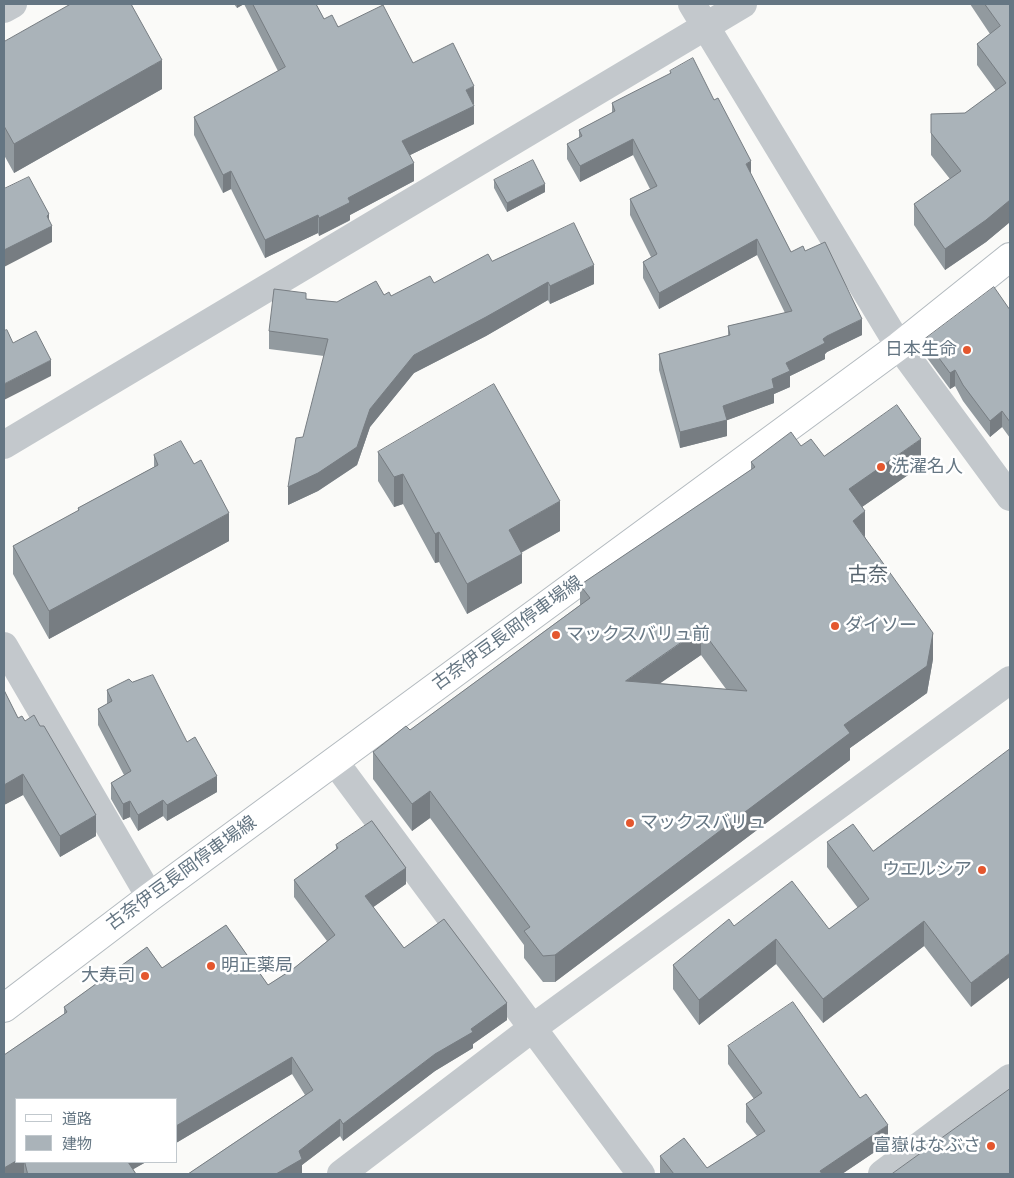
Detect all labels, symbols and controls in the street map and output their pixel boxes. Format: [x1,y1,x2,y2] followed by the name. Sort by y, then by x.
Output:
[885,339,957,361] place label: 日本生命
[961,344,973,356] marker: 日本生命
[891,456,963,478] place label: 洗濯名人
[875,461,887,473] marker: 洗濯名人
[848,564,888,588] district label: 古奈
[429,572,587,696] street label: 古奈伊豆長岡停車場線
[845,615,917,637] place label: ダイソー
[829,620,841,632] marker: ダイソー
[566,624,710,646] place label: マックスバリュ前
[550,629,562,641] marker: マックスバリュ前
[103,812,261,936] street label: 古奈伊豆長岡停車場線
[640,812,766,834] place label: マックスバリュ
[624,817,636,829] marker: マックスバリュ
[882,859,972,881] place label: ウエルシア
[976,864,988,876] marker: ウエルシア
[221,955,293,977] place label: 明正薬局
[205,960,217,972] marker: 明正薬局
[81,965,135,987] place label: 大寿司
[139,970,151,982] marker: 大寿司
[15,1098,178,1163] legend
[62,1110,92,1128] text: 道路
[62,1135,92,1153] text: 建物
[873,1135,981,1157] place label: 富嶽はなぶさ
[985,1140,997,1152] marker: 富嶽はなぶさ

